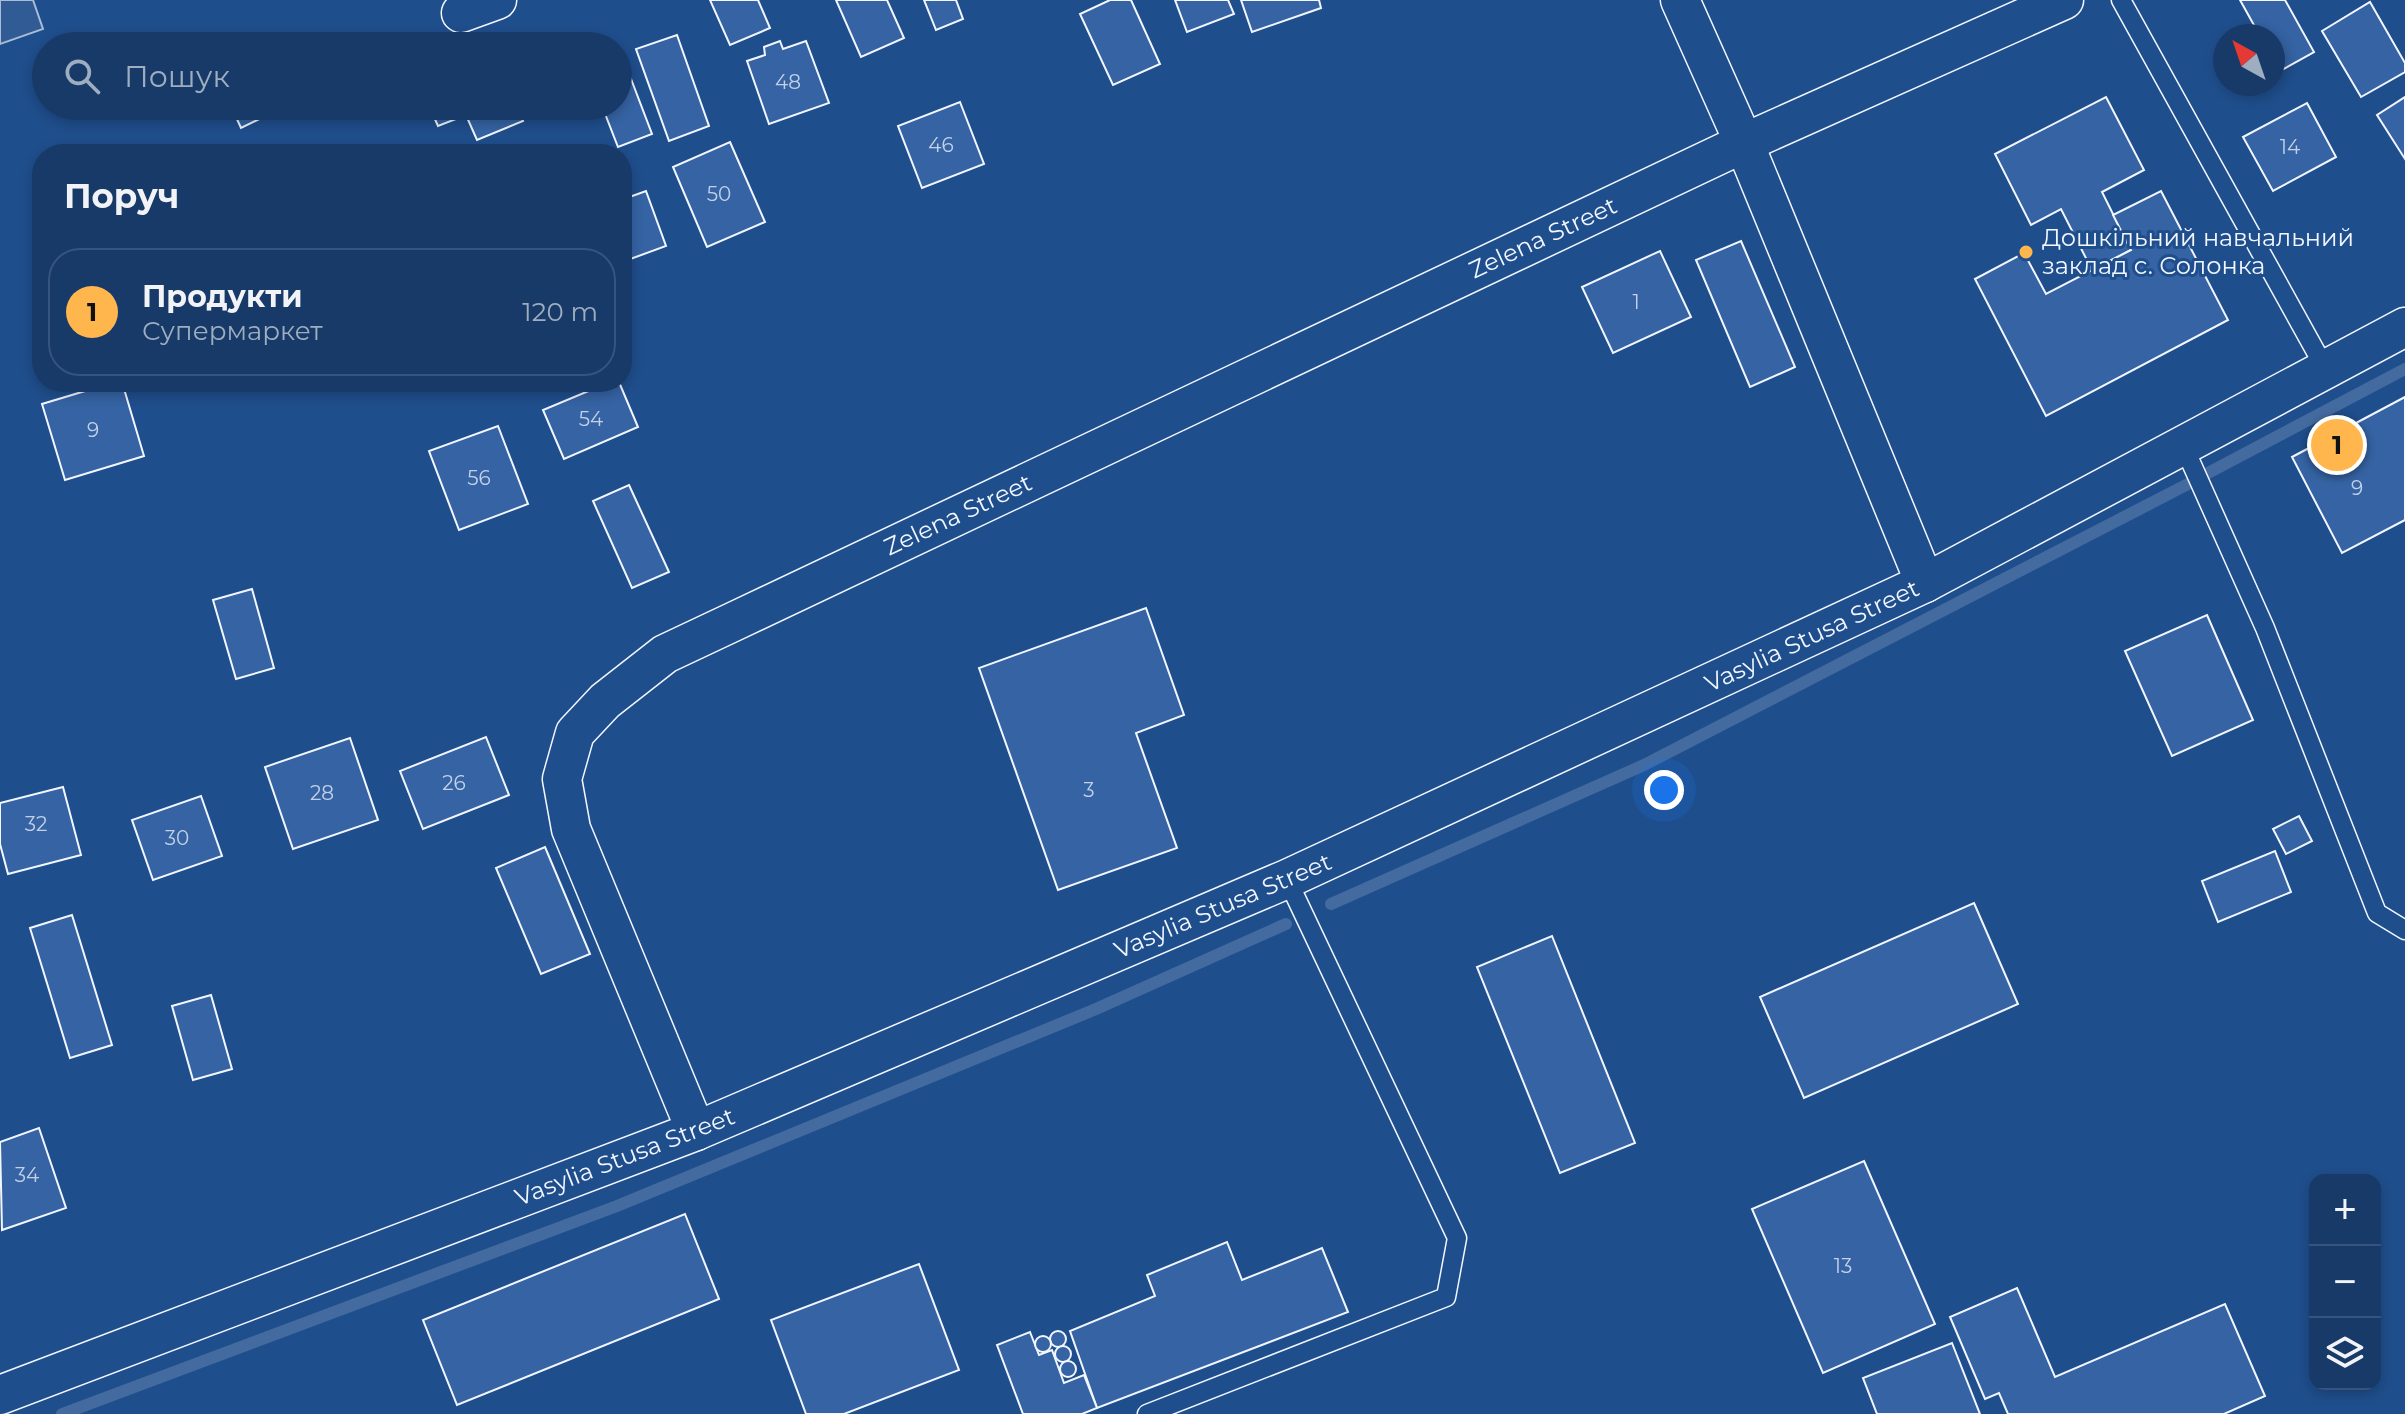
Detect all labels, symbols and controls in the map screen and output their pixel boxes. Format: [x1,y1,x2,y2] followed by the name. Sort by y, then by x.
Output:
[2213,24,2285,96] north arrow
[32,32,632,120] search box
[60,54,104,98] icon: search
[124,58,230,95] text: Пошук
[775,70,801,94] house number: 48
[928,133,954,157] house number: 46
[2280,135,2300,159] house number: 14
[64,175,179,217] text: Поруч
[707,182,731,206] house number: 50
[1464,191,1622,284] street label: Zelena Street
[2042,223,2354,280] place label: Дошкільний навчальний заклад с. Солонка
[2017,243,2035,261] marker: Дошкільний навчальний заклад с. Солонка
[142,278,302,315] text: Продукти
[1632,290,1640,314] house number: 1
[87,296,97,328] text: 1
[522,296,598,328] text: 120 m
[142,315,323,347] text: Супермаркет
[579,407,603,431] house number: 54
[2311,415,2363,475] pin: 1
[87,418,99,442] house number: 9
[467,466,491,490] house number: 56
[879,468,1037,561] street label: Zelena Street
[2351,476,2363,500] house number: 9
[1700,573,1924,698] street label: Vasylia Stusa Street
[1644,770,1684,810] your location
[442,771,466,795] house number: 26
[1083,778,1095,802] house number: 3
[310,781,334,805] house number: 28
[25,812,47,836] house number: 32
[165,826,189,850] house number: 30
[1110,847,1336,964] street label: Vasylia Stusa Street
[511,1101,739,1212] street label: Vasylia Stusa Street
[15,1163,39,1187] house number: 34
[2309,1174,2381,1390] map controls
[2309,1174,2381,1246] button: +
[2309,1246,2381,1318] button: −
[1834,1254,1852,1278] house number: 13
[2309,1318,2381,1390] button: layers

